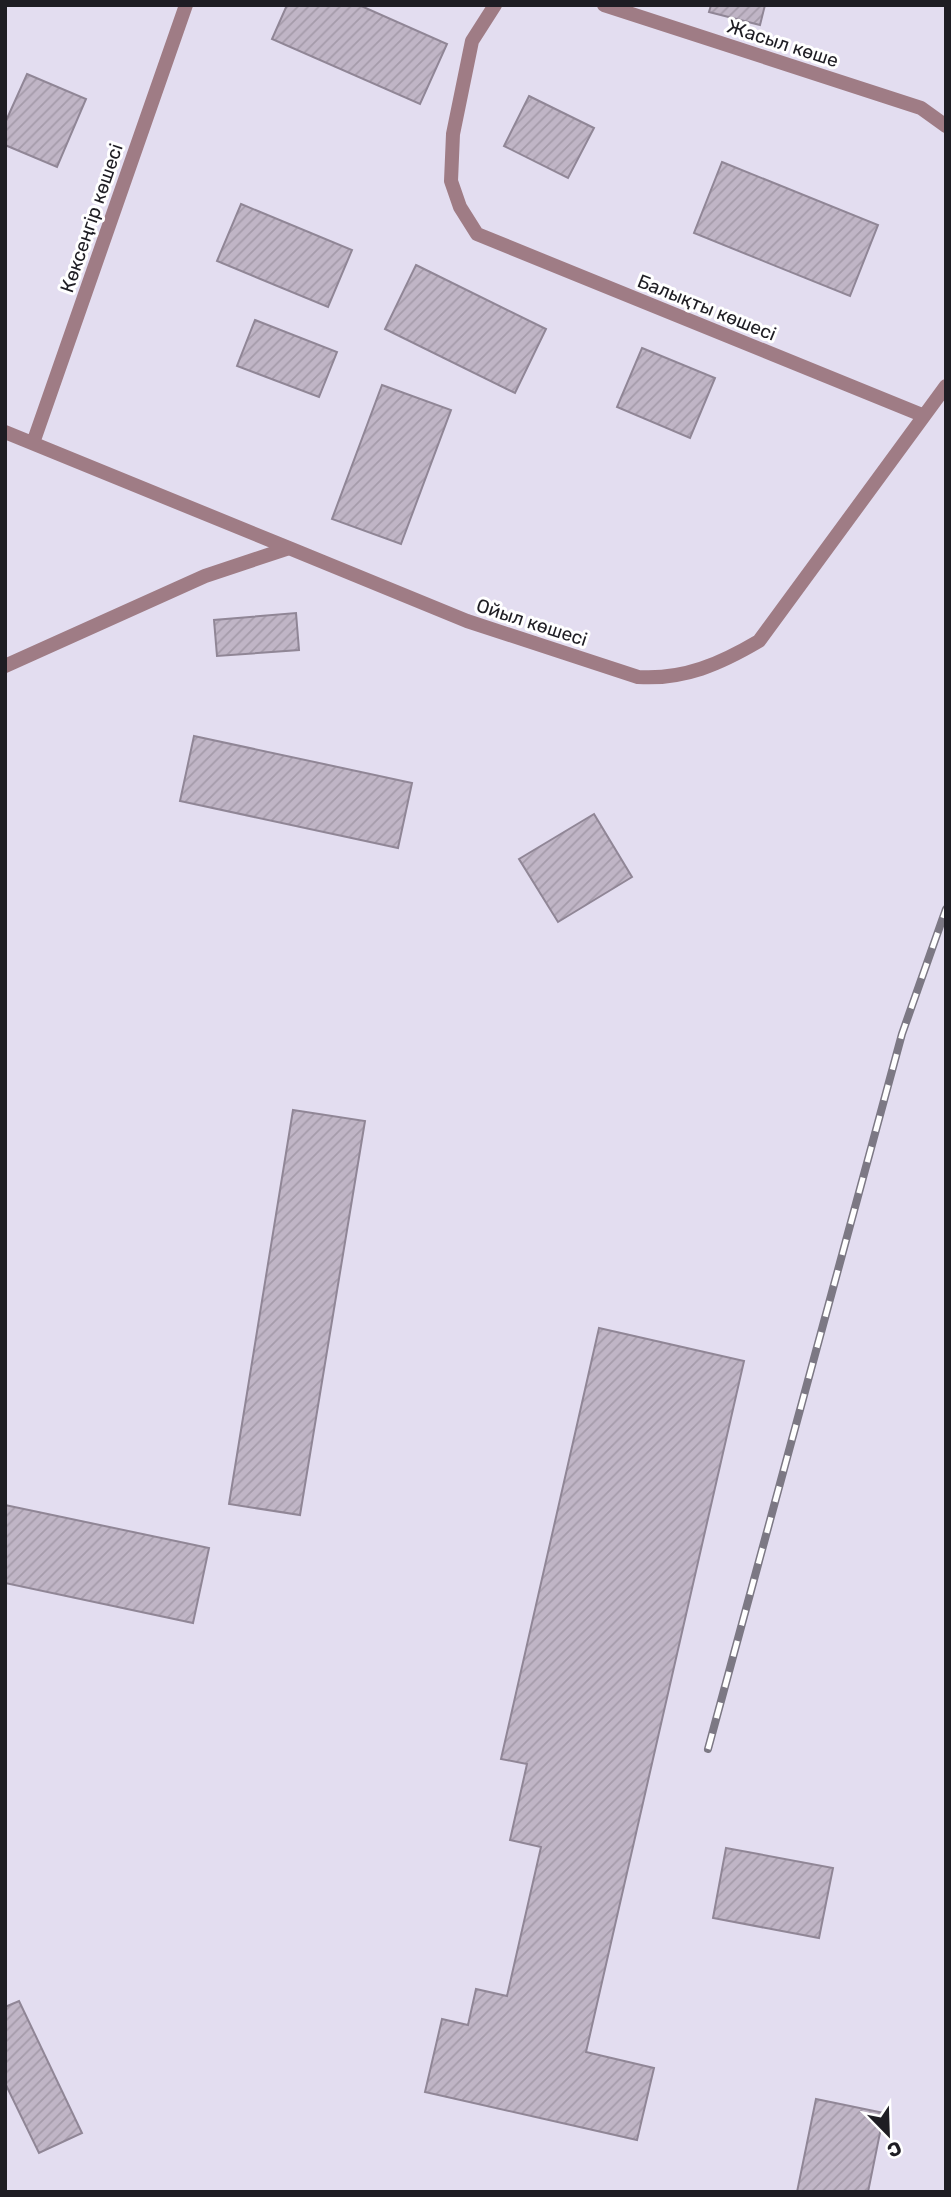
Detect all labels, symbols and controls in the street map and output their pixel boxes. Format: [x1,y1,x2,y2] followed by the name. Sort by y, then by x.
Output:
[724,15,841,72] street label: Жасыл көше
[55,141,128,296] street label: Көксеңгір көшесі
[634,269,779,346] street label: Балықты көшесі
[473,594,590,651] street label: Ойыл көшесі
[853,2099,923,2169] north arrow
[884,2136,905,2162] text: С

